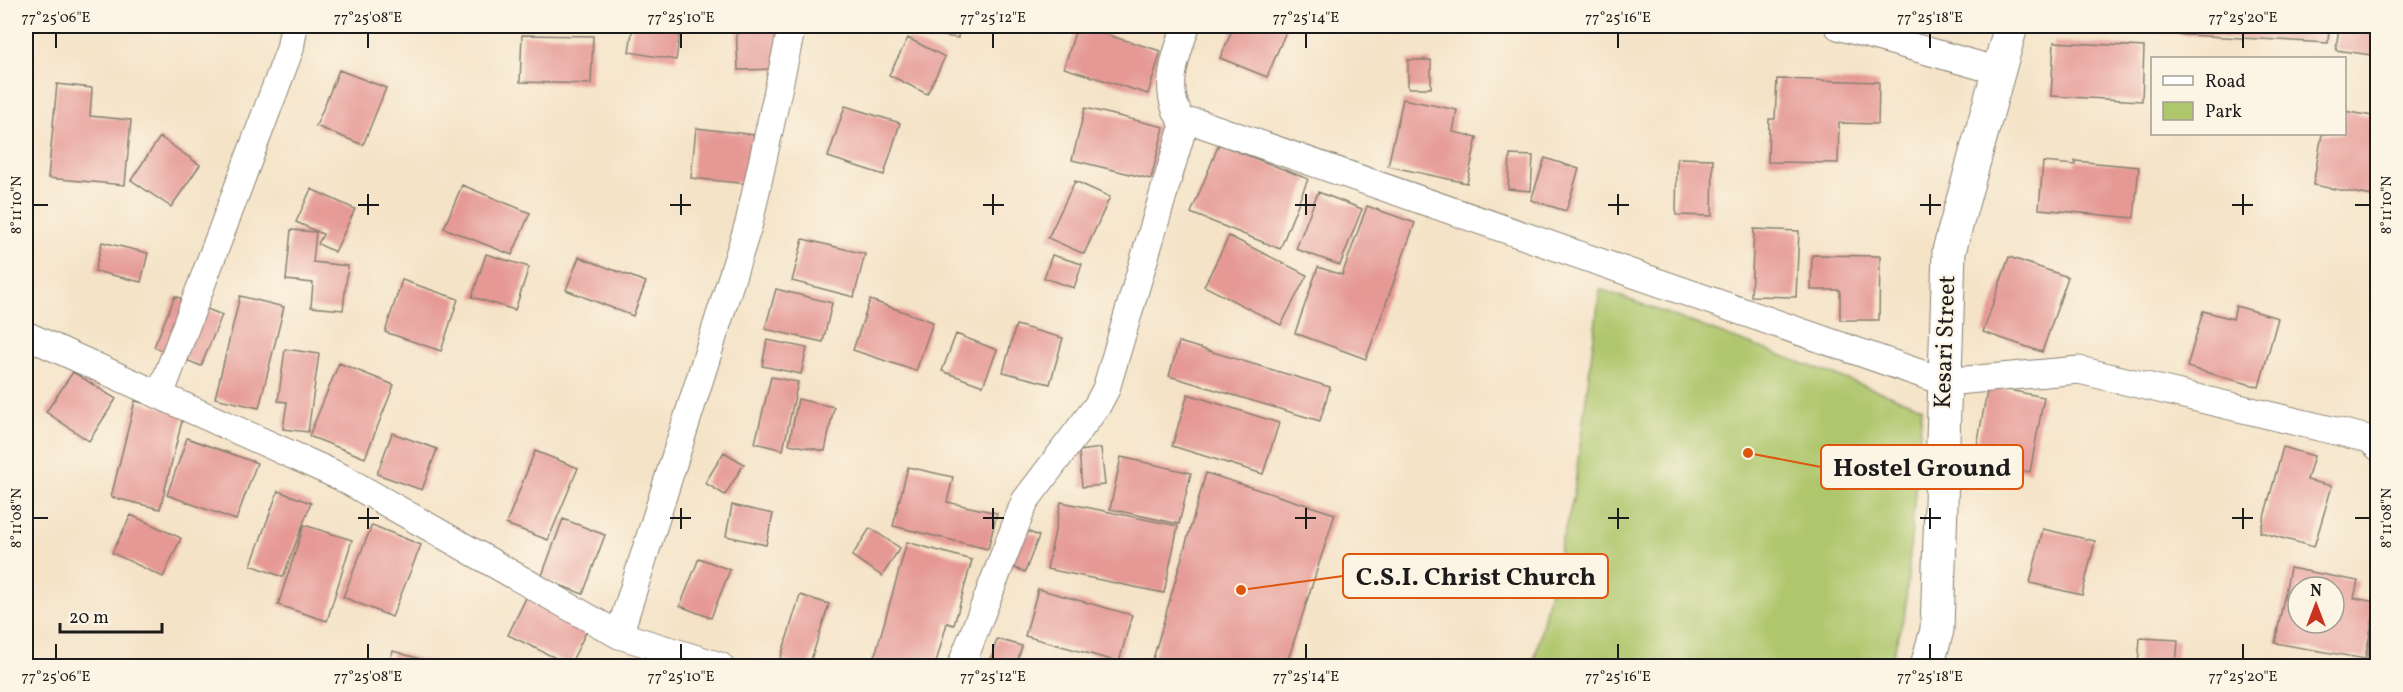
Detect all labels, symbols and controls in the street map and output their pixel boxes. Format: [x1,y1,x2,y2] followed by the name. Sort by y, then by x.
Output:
[22,8,90,29] text: 77°25'06"E
[334,8,402,29] text: 77°25'08"E
[648,8,714,29] text: 77°25'10"E
[960,8,1026,29] text: 77°25'12"E
[1273,8,1339,29] text: 77°25'14"E
[1585,8,1651,29] text: 77°25'16"E
[1897,8,1963,29] text: 77°25'18"E
[2209,8,2277,29] text: 77°25'20"E
[2151,57,2346,135] legend
[2205,70,2246,95] text: Road
[2205,100,2242,125] text: Park
[7,176,28,234] text: 8°11'10"N
[2377,176,2398,234] text: 8°11'10"N
[1927,274,1965,410] street label: Kesari Street
[1821,445,2023,489] callout: Hostel Ground
[1833,451,2011,487] text: Hostel Ground
[7,488,28,548] text: 8°11'08"N
[2377,488,2398,548] text: 8°11'08"N
[1343,554,1608,598] callout: C.S.I. Christ Church
[1356,560,1596,596] text: C.S.I. Christ Church
[2286,575,2346,635] north arrow
[2310,581,2322,603] text: N
[60,596,162,634] scale bar
[69,606,109,631] text: 20 m
[22,667,90,688] text: 77°25'06"E
[334,667,402,688] text: 77°25'08"E
[648,667,714,688] text: 77°25'10"E
[960,667,1026,688] text: 77°25'12"E
[1273,667,1339,688] text: 77°25'14"E
[1585,667,1651,688] text: 77°25'16"E
[1897,667,1963,688] text: 77°25'18"E
[2209,667,2277,688] text: 77°25'20"E

